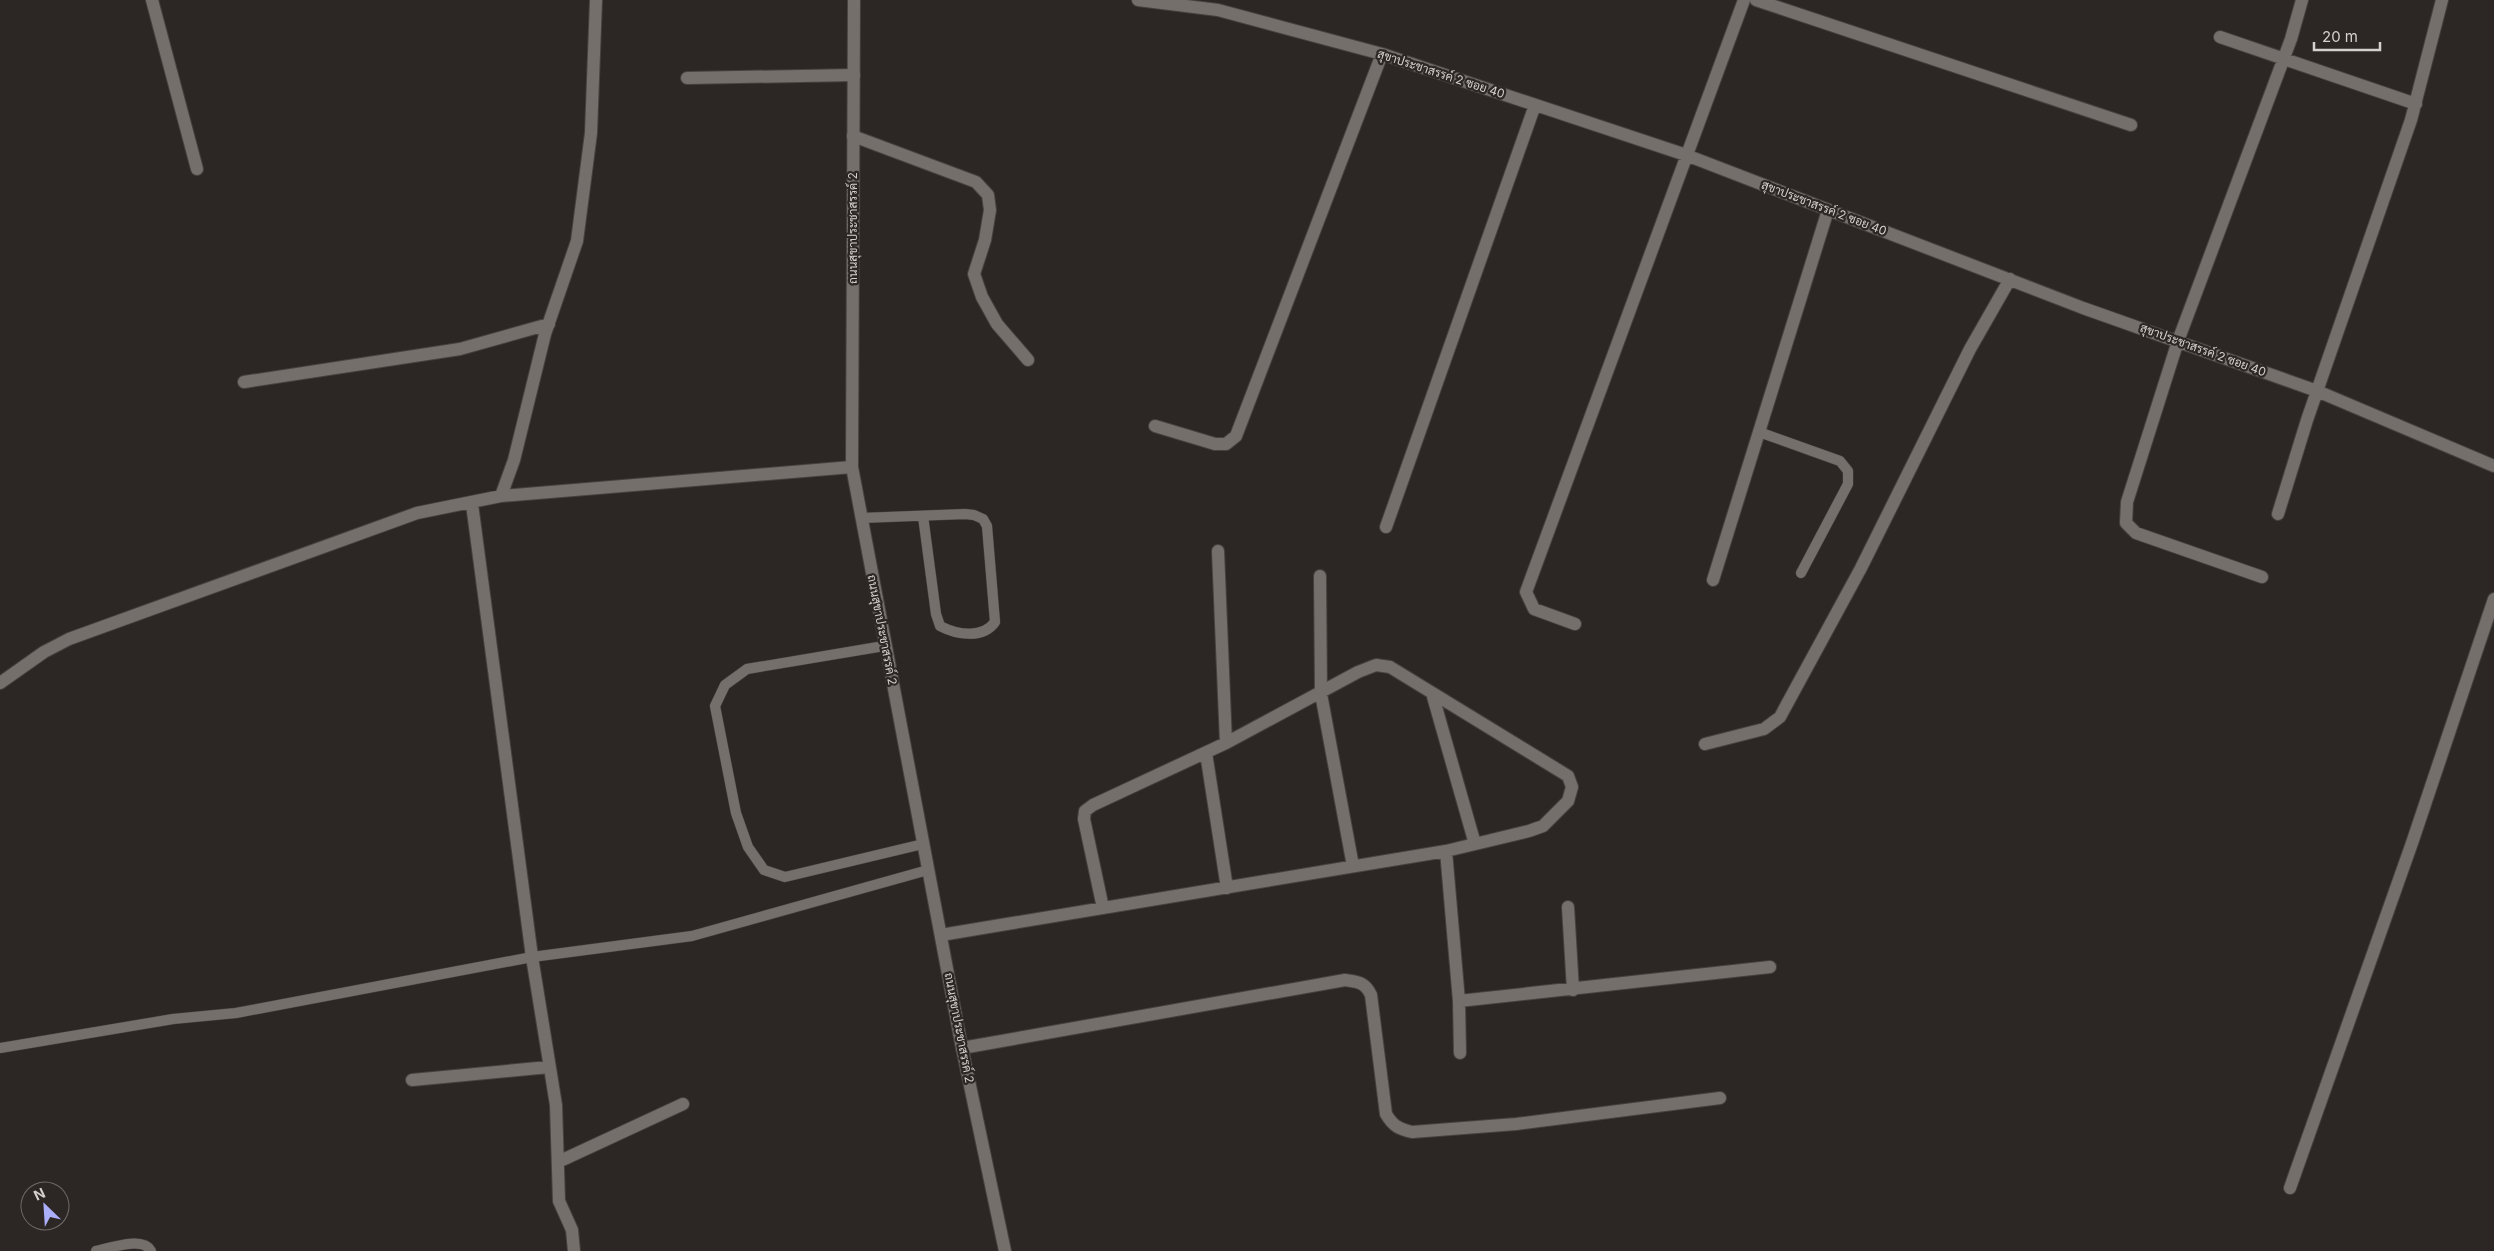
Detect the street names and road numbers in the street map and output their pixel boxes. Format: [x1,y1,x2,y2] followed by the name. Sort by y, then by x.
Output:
[1375,46,1507,103] street label: สุขาประชาสรรค์ 2 ซอย 40
[845,172,862,284] street label: ถนนสุขาประชาสรรค์ 2
[1759,177,1889,240] street label: สุขาประชาสรรค์ 2 ซอย 40
[2137,320,2268,381] street label: สุขาประชาสรรค์ 2 ซอย 40
[862,574,901,687] street label: ถนนสุขาประชาสรรค์ 2
[939,972,978,1085] street label: ถนนสุขาประชาสรรค์ 2

